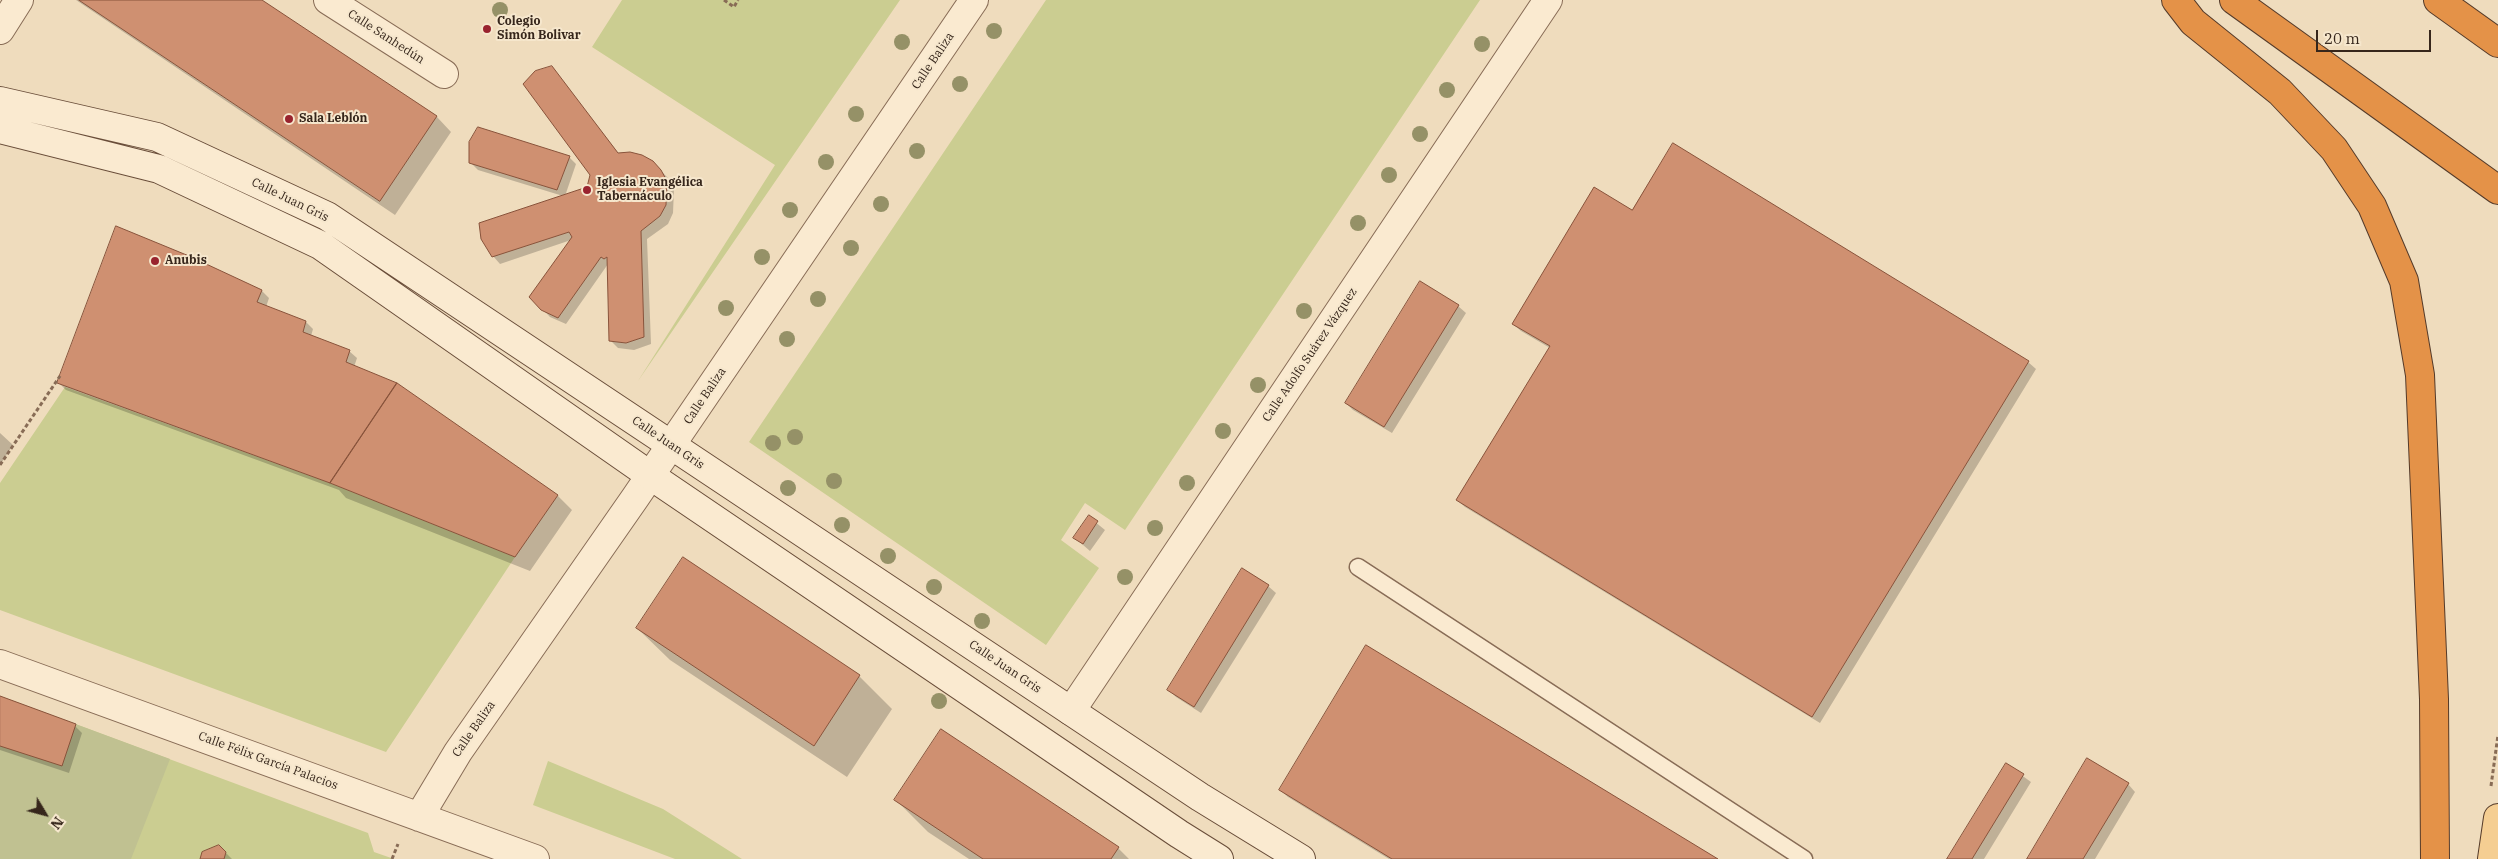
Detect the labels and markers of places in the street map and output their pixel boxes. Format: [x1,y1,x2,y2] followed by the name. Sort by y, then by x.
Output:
[497,15,581,43] place label: Colegio Simón Bolivar
[481,23,493,35] marker: Colegio Simón Bolivar
[299,112,368,126] place label: Sala Leblón
[283,113,295,125] marker: Sala Leblón
[597,176,703,204] place label: Iglesia Evangélica Tabernáculo
[581,184,593,196] marker: Iglesia Evangélica Tabernáculo
[165,254,207,268] place label: Anubis
[149,255,161,267] marker: Anubis

